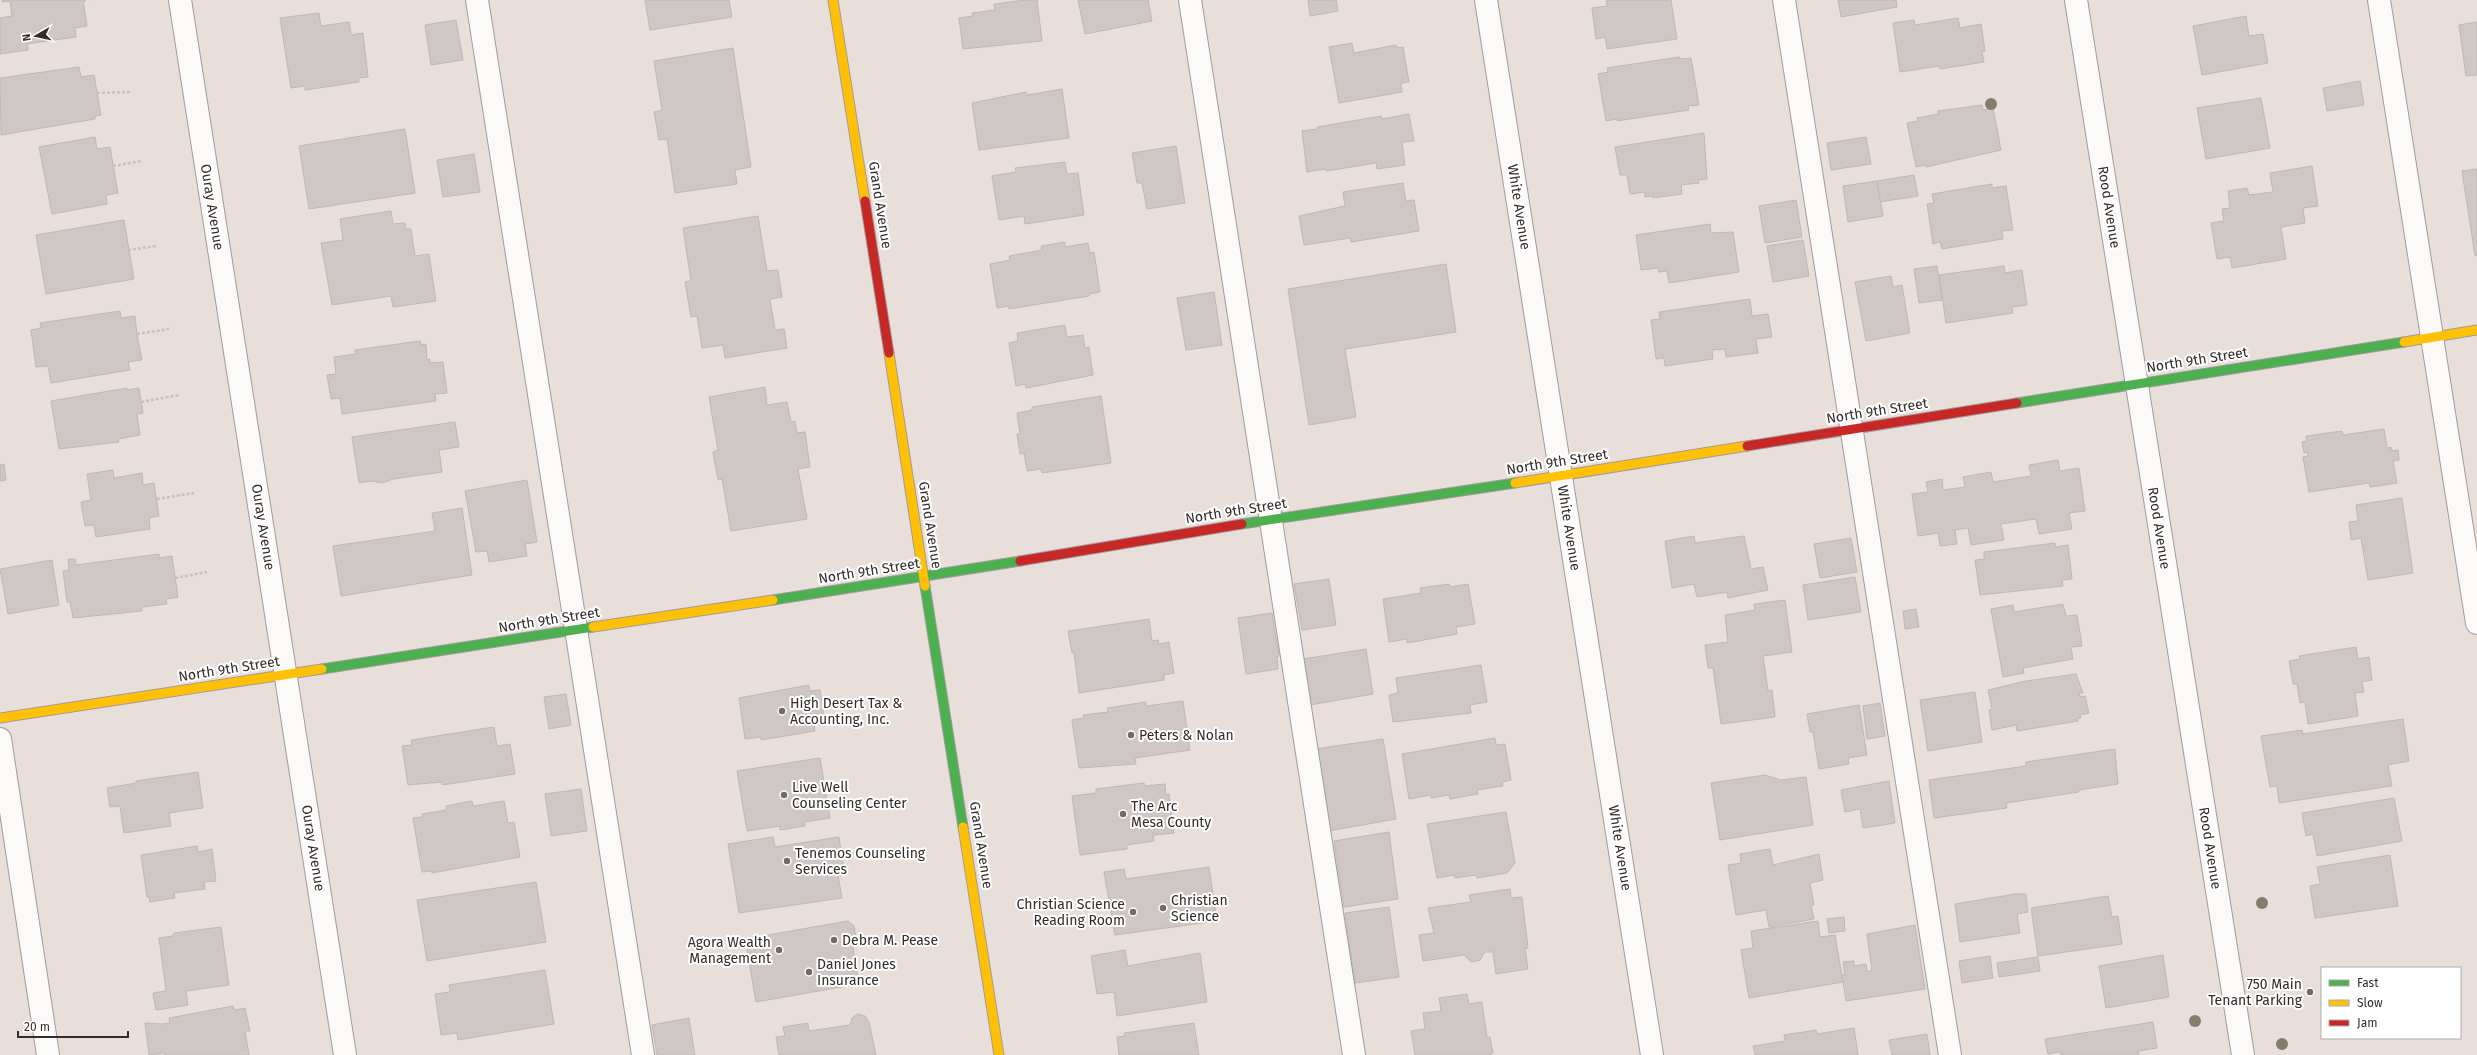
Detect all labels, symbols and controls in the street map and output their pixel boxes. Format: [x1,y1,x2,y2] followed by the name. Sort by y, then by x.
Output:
[16,16,56,56] north arrow
[20,33,34,42] text: N
[865,160,895,250] street label: Grand Avenue
[197,163,227,251] street label: Ouray Avenue
[1504,163,1534,251] street label: White Avenue
[2094,165,2124,249] street label: Rood Avenue
[2145,343,2250,376] street label: North 9th Street
[1825,394,1930,427] street label: North 9th Street
[1505,445,1610,478] street label: North 9th Street
[915,480,945,570] street label: Grand Avenue
[248,483,278,571] street label: Ouray Avenue
[1554,484,1584,572] street label: White Avenue
[2144,486,2174,570] street label: Rood Avenue
[1184,494,1289,527] street label: North 9th Street
[817,554,922,587] street label: North 9th Street
[497,603,602,636] street label: North 9th Street
[177,652,282,685] street label: North 9th Street
[790,695,903,728] place label: High Desert Tax & Accounting, Inc.
[777,706,787,716] marker: High Desert Tax & Accounting, Inc.
[1139,727,1234,744] place label: Peters & Nolan
[1126,730,1136,740] marker: Peters & Nolan
[792,779,907,812] place label: Live Well Counseling Center
[779,790,789,800] marker: Live Well Counseling Center
[1131,798,1211,831] place label: The Arc Mesa County
[966,800,996,890] street label: Grand Avenue
[298,804,328,892] street label: Ouray Avenue
[1605,804,1635,892] street label: White Avenue
[2195,806,2225,890] street label: Rood Avenue
[1118,809,1128,819] marker: The Arc Mesa County
[795,845,926,878] place label: Tenemos Counseling Services
[782,856,792,866] marker: Tenemos Counseling Services
[1171,892,1228,925] place label: Christian Science
[1017,896,1125,929] place label: Christian Science Reading Room
[1158,903,1168,913] marker: Christian Science
[1128,907,1138,917] marker: Christian Science Reading Room
[842,932,938,949] place label: Debra M. Pease
[688,934,772,967] place label: Agora Wealth Management
[829,935,839,945] marker: Debra M. Pease
[774,945,784,955] marker: Agora Wealth Management
[817,956,896,989] place label: Daniel Jones Insurance
[804,967,814,977] marker: Daniel Jones Insurance
[2321,967,2461,1039] legend
[2208,976,2303,1009] place label: 750 Main Tenant Parking
[2357,976,2379,990] text: Fast
[2305,987,2315,997] marker: 750 Main Tenant Parking
[2357,996,2383,1010] text: Slow
[18,1013,128,1039] scale bar
[2357,1016,2377,1030] text: Jam
[24,1020,50,1034] text: 20 m

